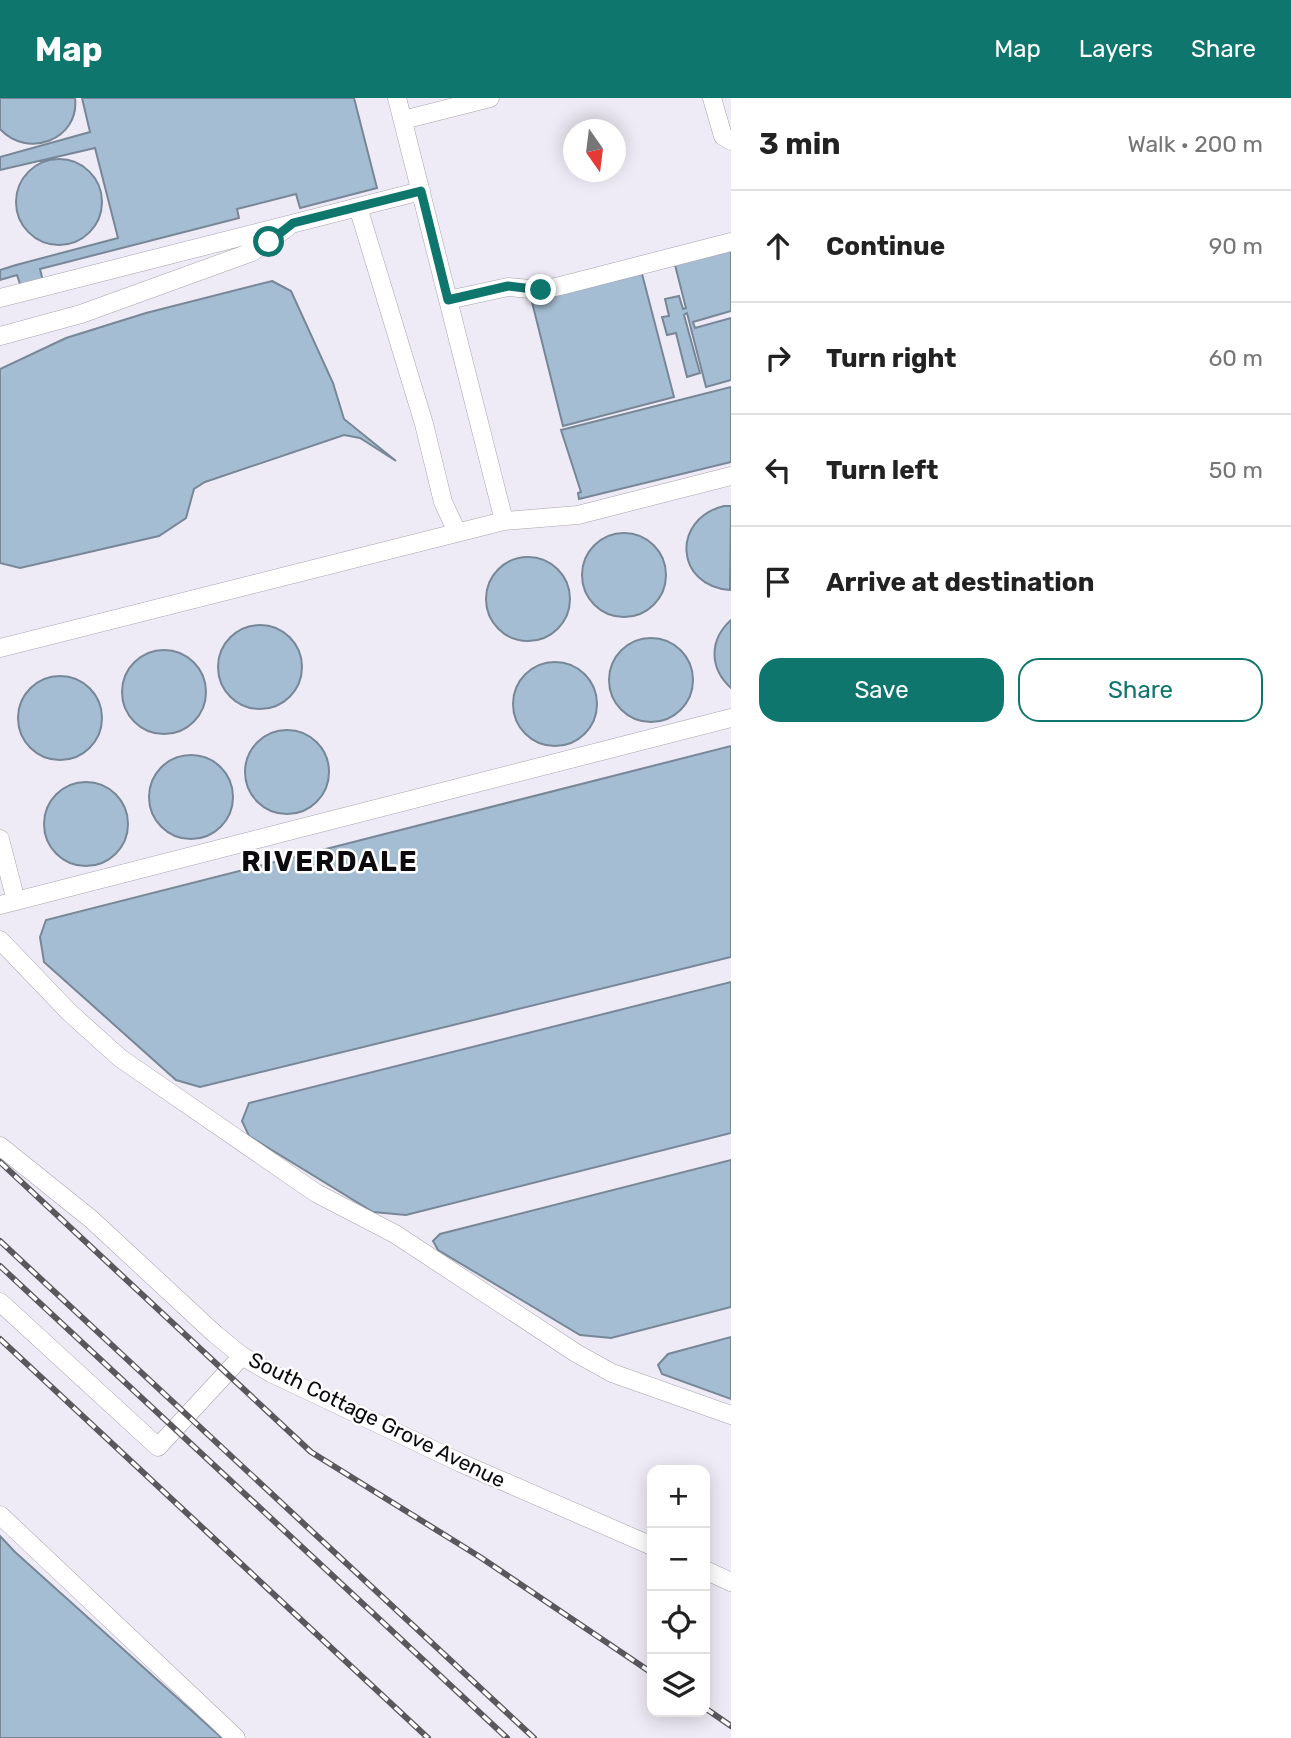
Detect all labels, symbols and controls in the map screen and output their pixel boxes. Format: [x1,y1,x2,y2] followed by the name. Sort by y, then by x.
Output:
[35,30,103,69] text: Map
[994,35,1041,63] text: Map
[1079,35,1153,63] text: Layers
[1191,35,1256,63] text: Share
[563,119,626,182] north arrow
[759,126,841,162] text: 3 min
[1128,130,1263,158] text: Walk · 200 m
[253,226,284,257] route start
[759,227,797,265] icon: ahead
[826,231,945,262] text: Continue
[1209,232,1263,260] text: 90 m
[525,274,556,305] route end
[759,339,797,377] icon: right
[826,343,956,374] text: Turn right
[1208,344,1263,372] text: 60 m
[759,451,797,489] icon: left
[826,455,938,486] text: Turn left
[1209,456,1263,484] text: 50 m
[759,563,797,601] icon: arrive
[826,567,1094,598] text: Arrive at destination
[759,658,1004,722] button: Save
[1018,658,1263,722] button: Share
[241,845,419,878] district label: RIVERDALE
[245,1346,510,1493] street label: South Cottage Grove Avenue
[647,1465,710,1717] map controls
[647,1465,710,1528] button: +
[647,1528,710,1591] button: −
[647,1591,710,1654] button: locate
[647,1654,710,1717] button: layers

